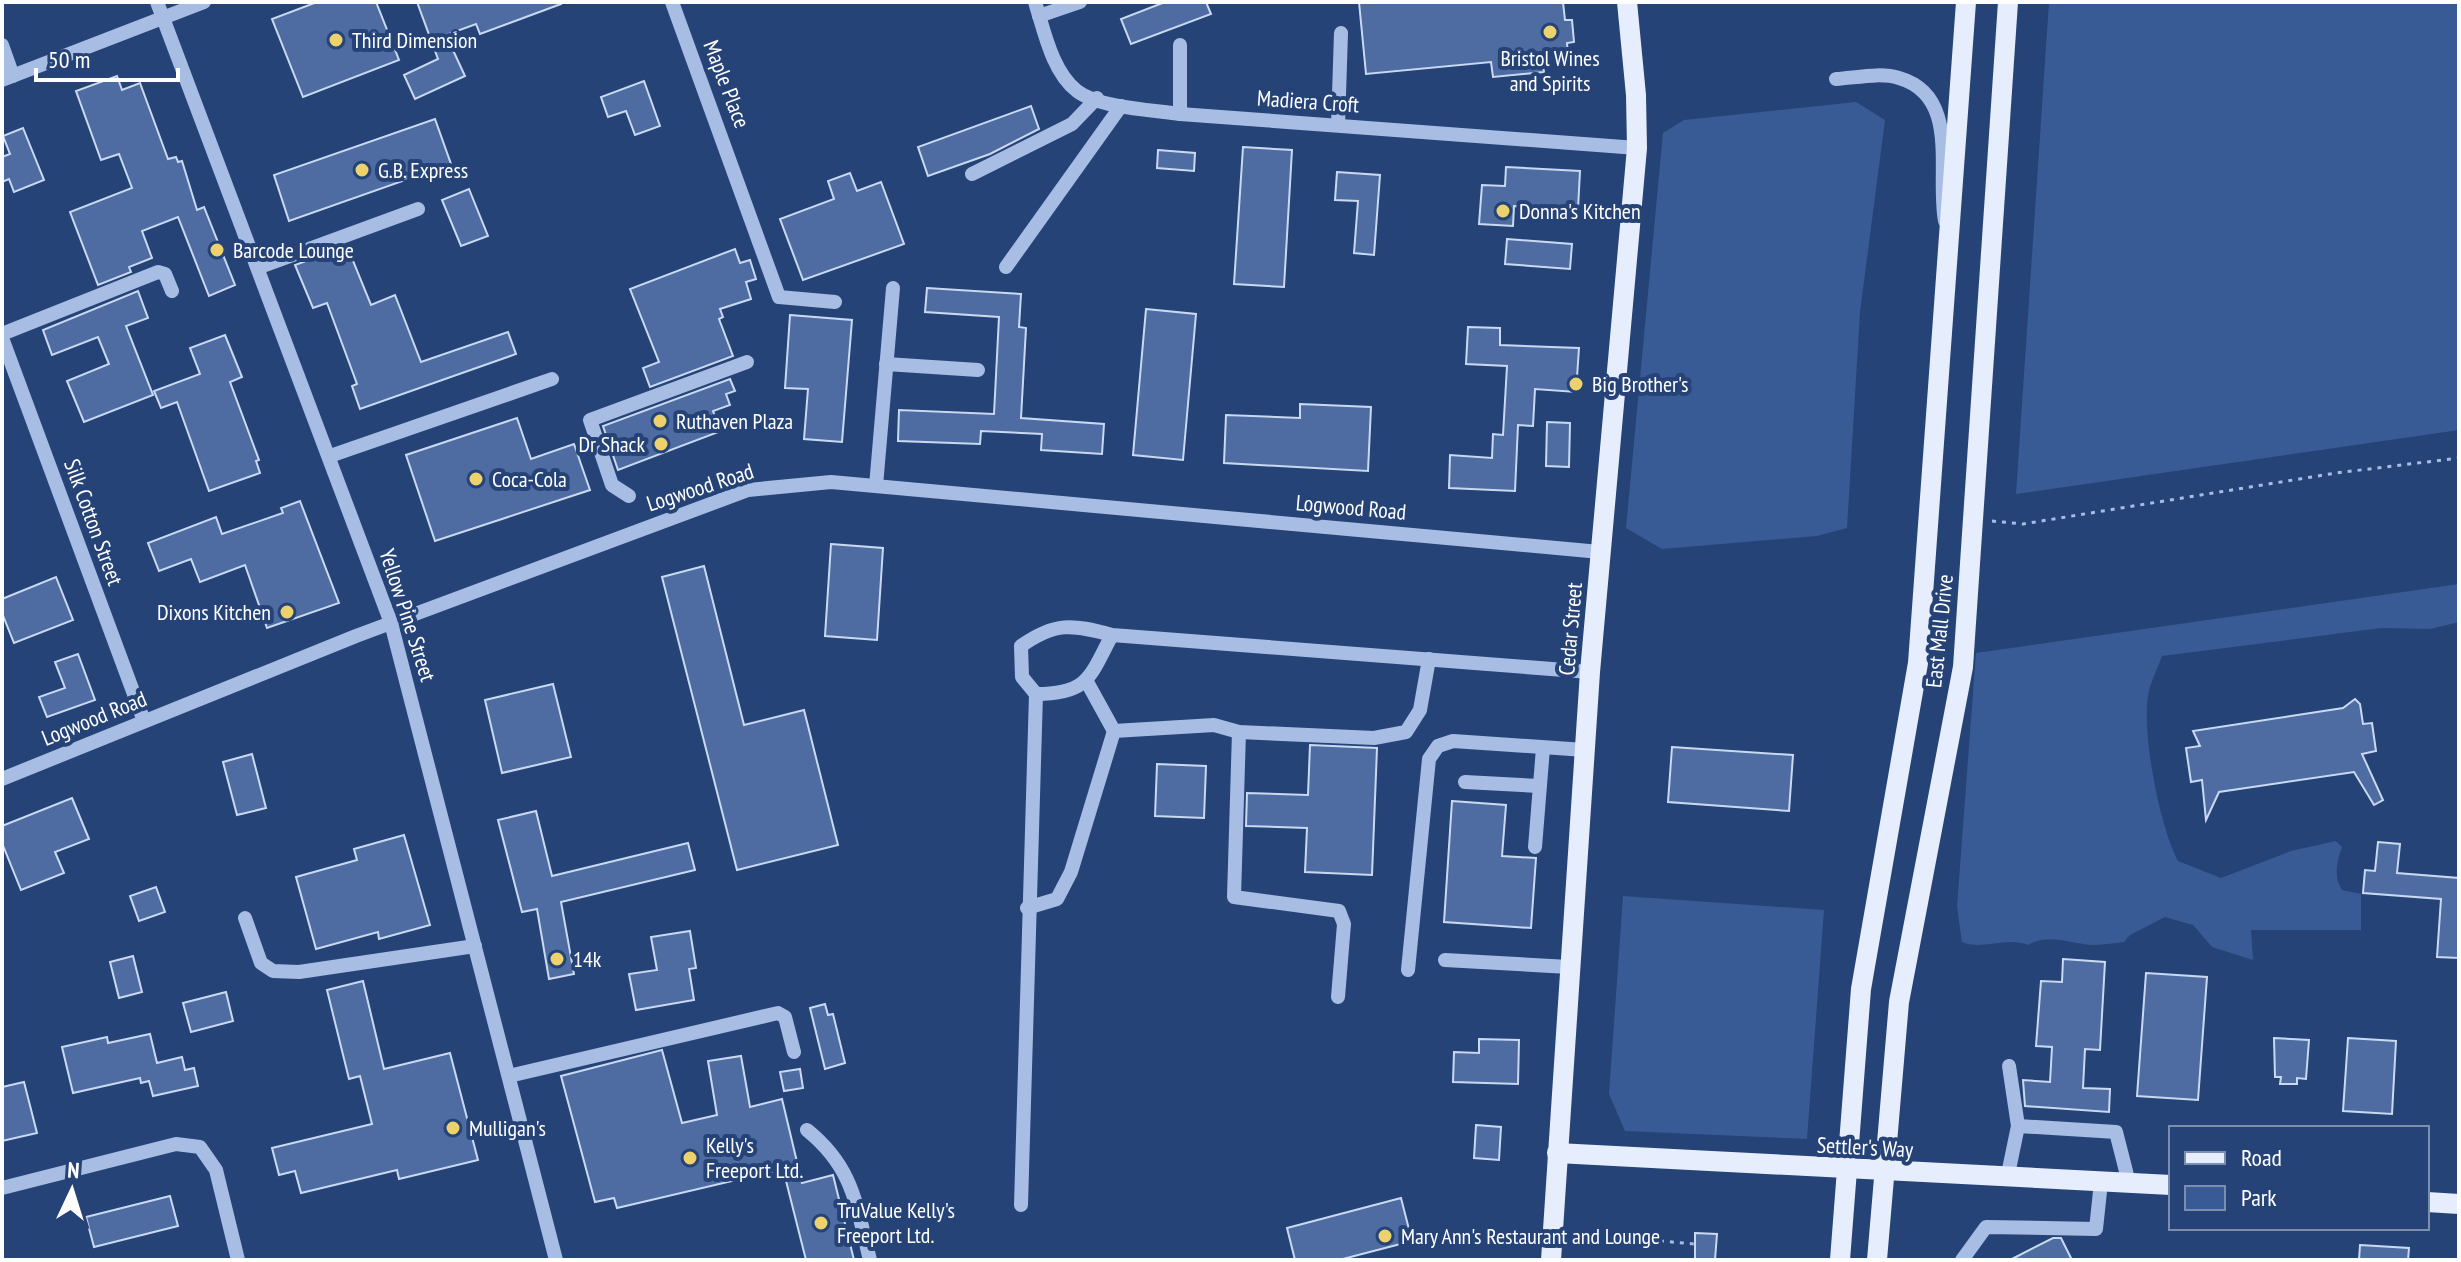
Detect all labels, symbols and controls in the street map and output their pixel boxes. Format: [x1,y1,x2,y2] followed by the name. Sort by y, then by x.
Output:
[1541,23,1559,41] marker: Bristol Wines and Spirits
[352,26,477,54] place label: Third Dimension
[327,31,345,49] marker: Third Dimension
[36,32,178,82] scale bar
[698,36,756,132] street label: Maple Place
[48,44,90,75] text: 50 m
[1500,44,1600,97] place label: Bristol Wines and Spirits
[1256,83,1360,119] street label: Madiera Croft
[378,156,468,184] place label: G.B. Express
[353,161,371,179] marker: G.B. Express
[1519,197,1641,225] place label: Donna's Kitchen
[1494,202,1512,220] marker: Donna's Kitchen
[233,236,354,264] place label: Barcode Lounge
[208,241,226,259] marker: Barcode Lounge
[1592,370,1688,398] place label: Big Brother's
[1567,375,1585,393] marker: Big Brother's
[676,407,793,435] place label: Ruthaven Plaza
[651,412,669,430] marker: Ruthaven Plaza
[578,430,645,458] place label: Dr Shack
[652,435,670,453] marker: Dr Shack
[58,455,130,589] street label: Silk Cotton Street
[643,457,757,517] street label: Logwood Road
[492,465,567,493] place label: Coca-Cola
[467,470,485,488] marker: Coca-Cola
[1295,488,1407,526] street label: Logwood Road
[373,545,443,685] street label: Yellow Pine Street
[1919,573,1959,689] street label: East Mall Drive
[1552,581,1588,677] street label: Cedar Street
[157,598,271,626] place label: Dixons Kitchen
[278,603,296,621] marker: Dixons Kitchen
[37,684,151,752] street label: Logwood Road
[573,945,602,973] place label: 14k
[548,950,566,968] marker: 14k
[469,1114,546,1142] place label: Mulligan's
[444,1119,462,1137] marker: Mulligan's
[2169,1126,2429,1230] legend
[1816,1130,1915,1164] street label: Settler's Way
[706,1131,803,1184] place label: Kelly's Freeport Ltd.
[2241,1142,2282,1173] text: Road
[681,1149,699,1167] marker: Kelly's Freeport Ltd.
[32,1150,112,1230] north arrow
[66,1156,80,1184] text: N
[2241,1182,2277,1213] text: Park
[837,1196,955,1249] place label: TruValue Kelly's Freeport Ltd.
[812,1214,830,1232] marker: TruValue Kelly's Freeport Ltd.
[1401,1222,1660,1250] place label: Mary Ann's Restaurant and Lounge
[1376,1227,1394,1245] marker: Mary Ann's Restaurant and Lounge

